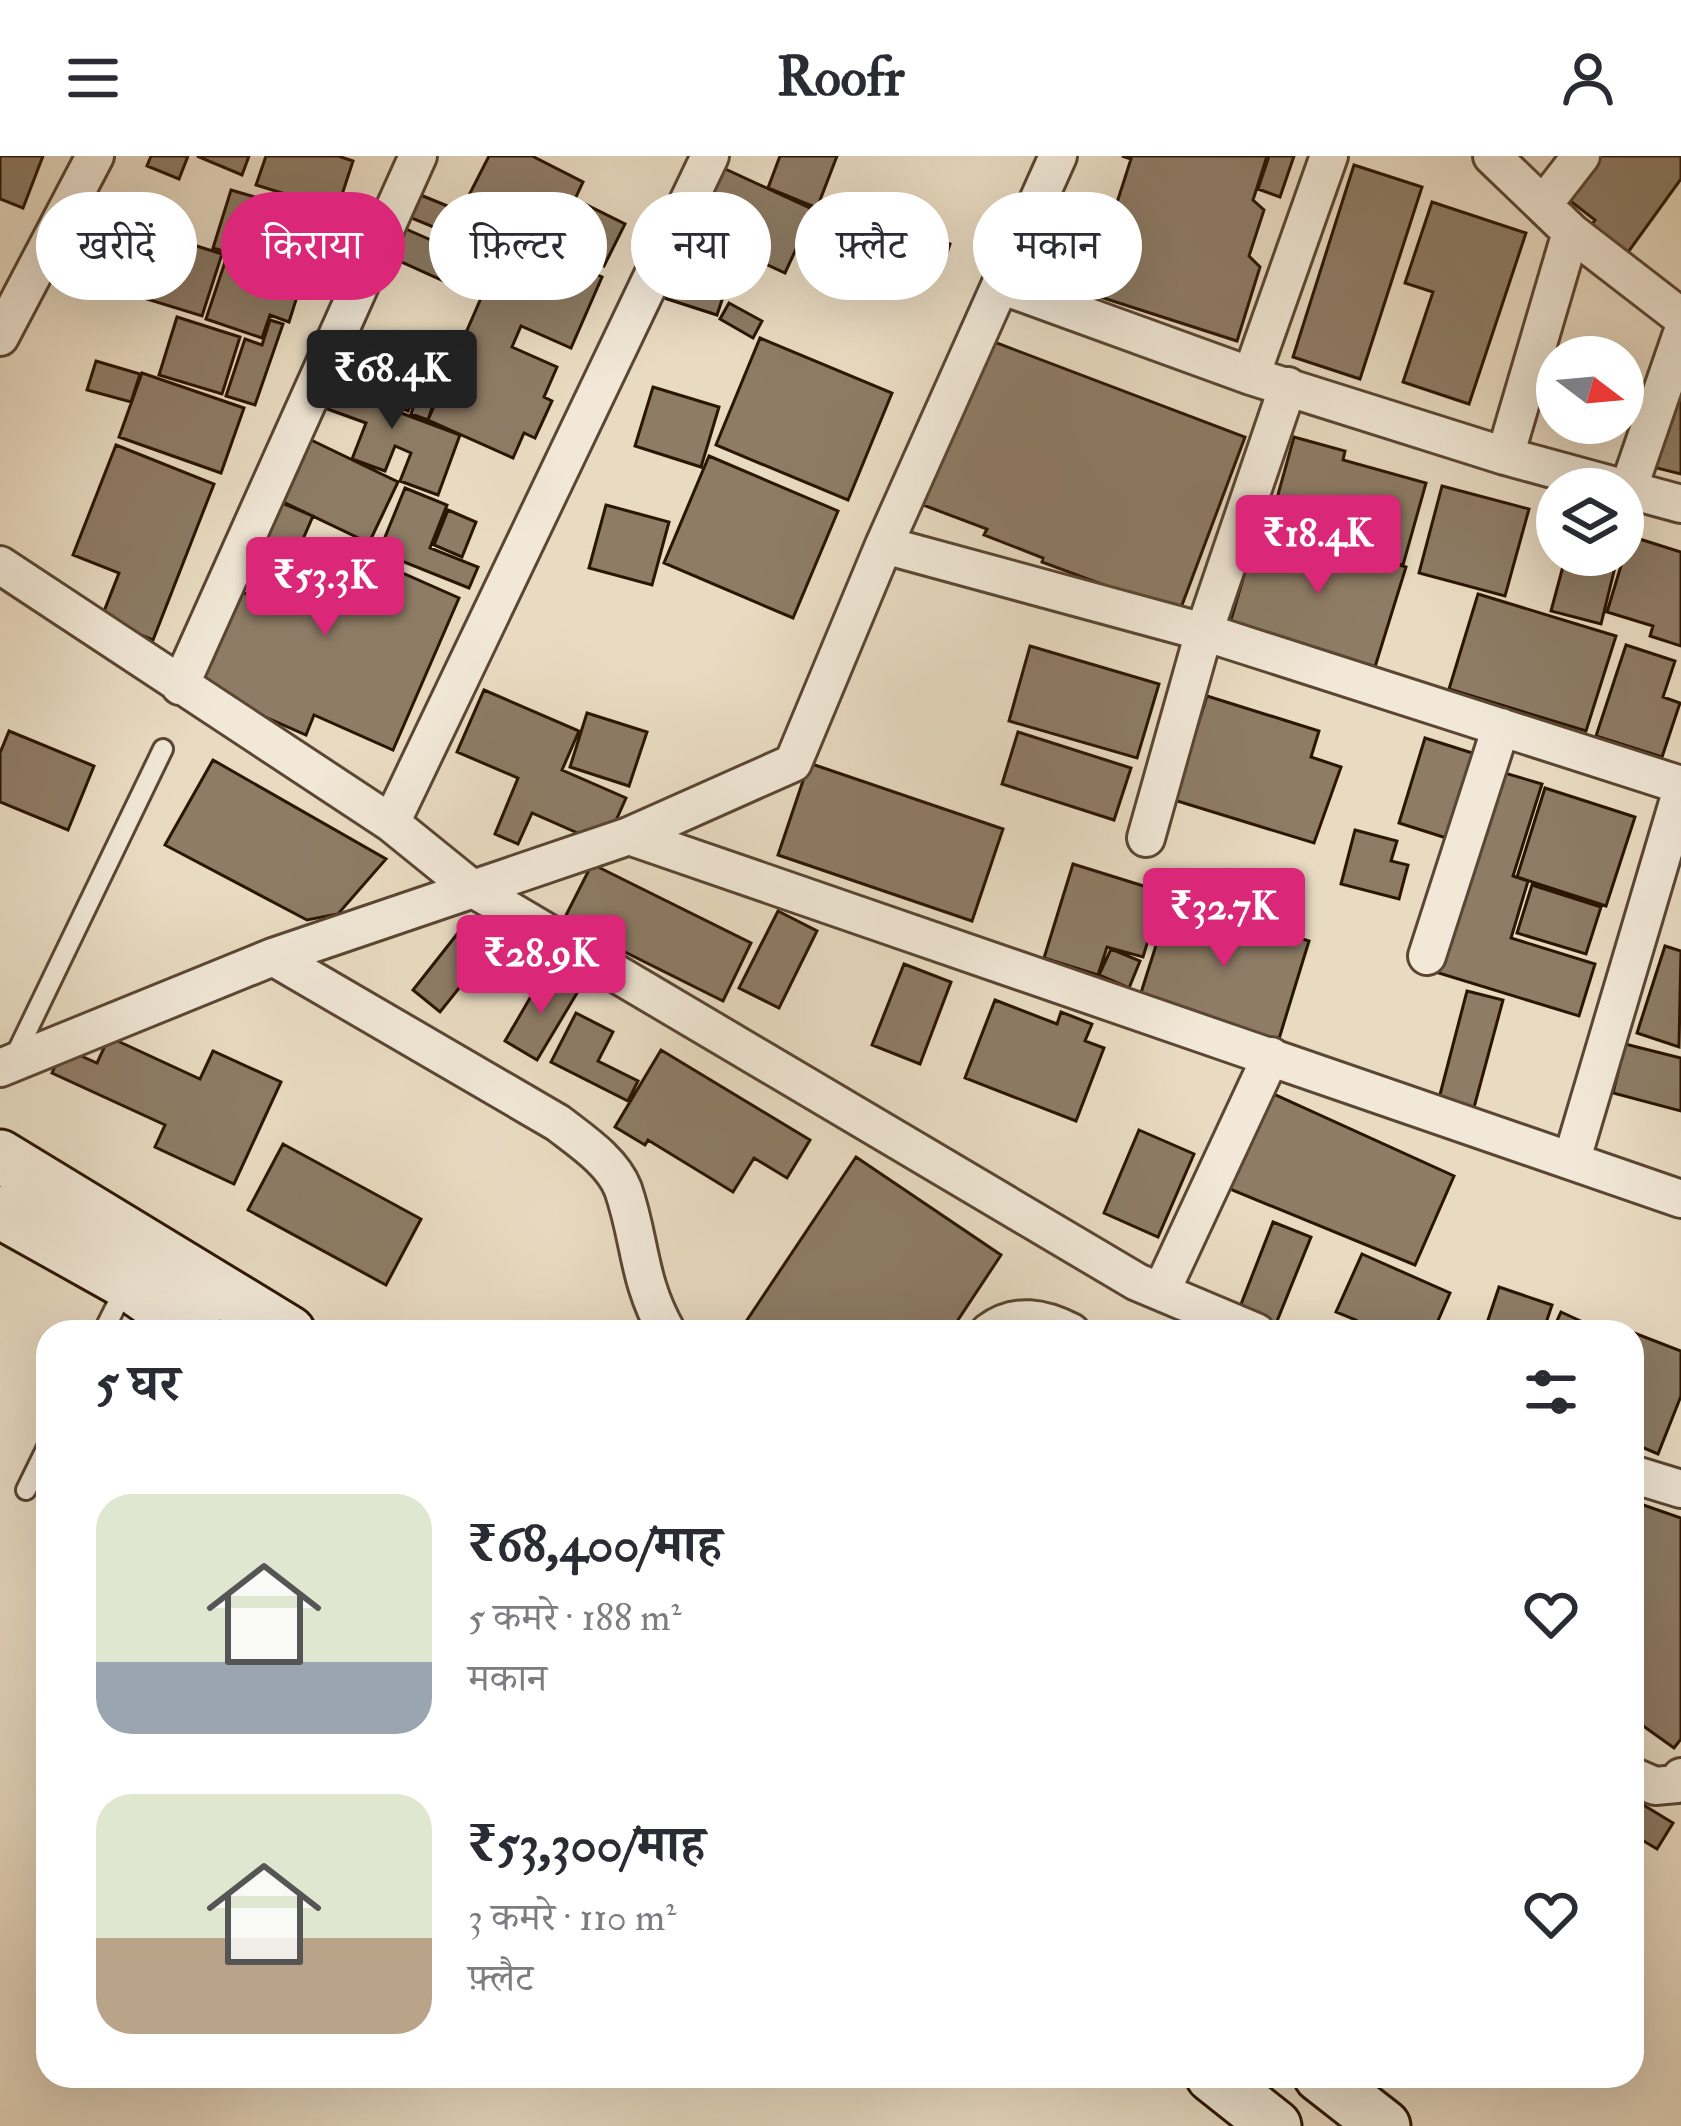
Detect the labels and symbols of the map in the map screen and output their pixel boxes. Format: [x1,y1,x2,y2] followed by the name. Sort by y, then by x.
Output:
[294,330,490,432] pin: ₹68.4K
[1536,336,1644,444] north arrow
[1220,495,1416,597] pin: ₹18.4K
[227,537,423,639] pin: ₹53.3K
[1126,868,1322,970] pin: ₹32.7K
[443,915,639,1017] pin: ₹28.9K

